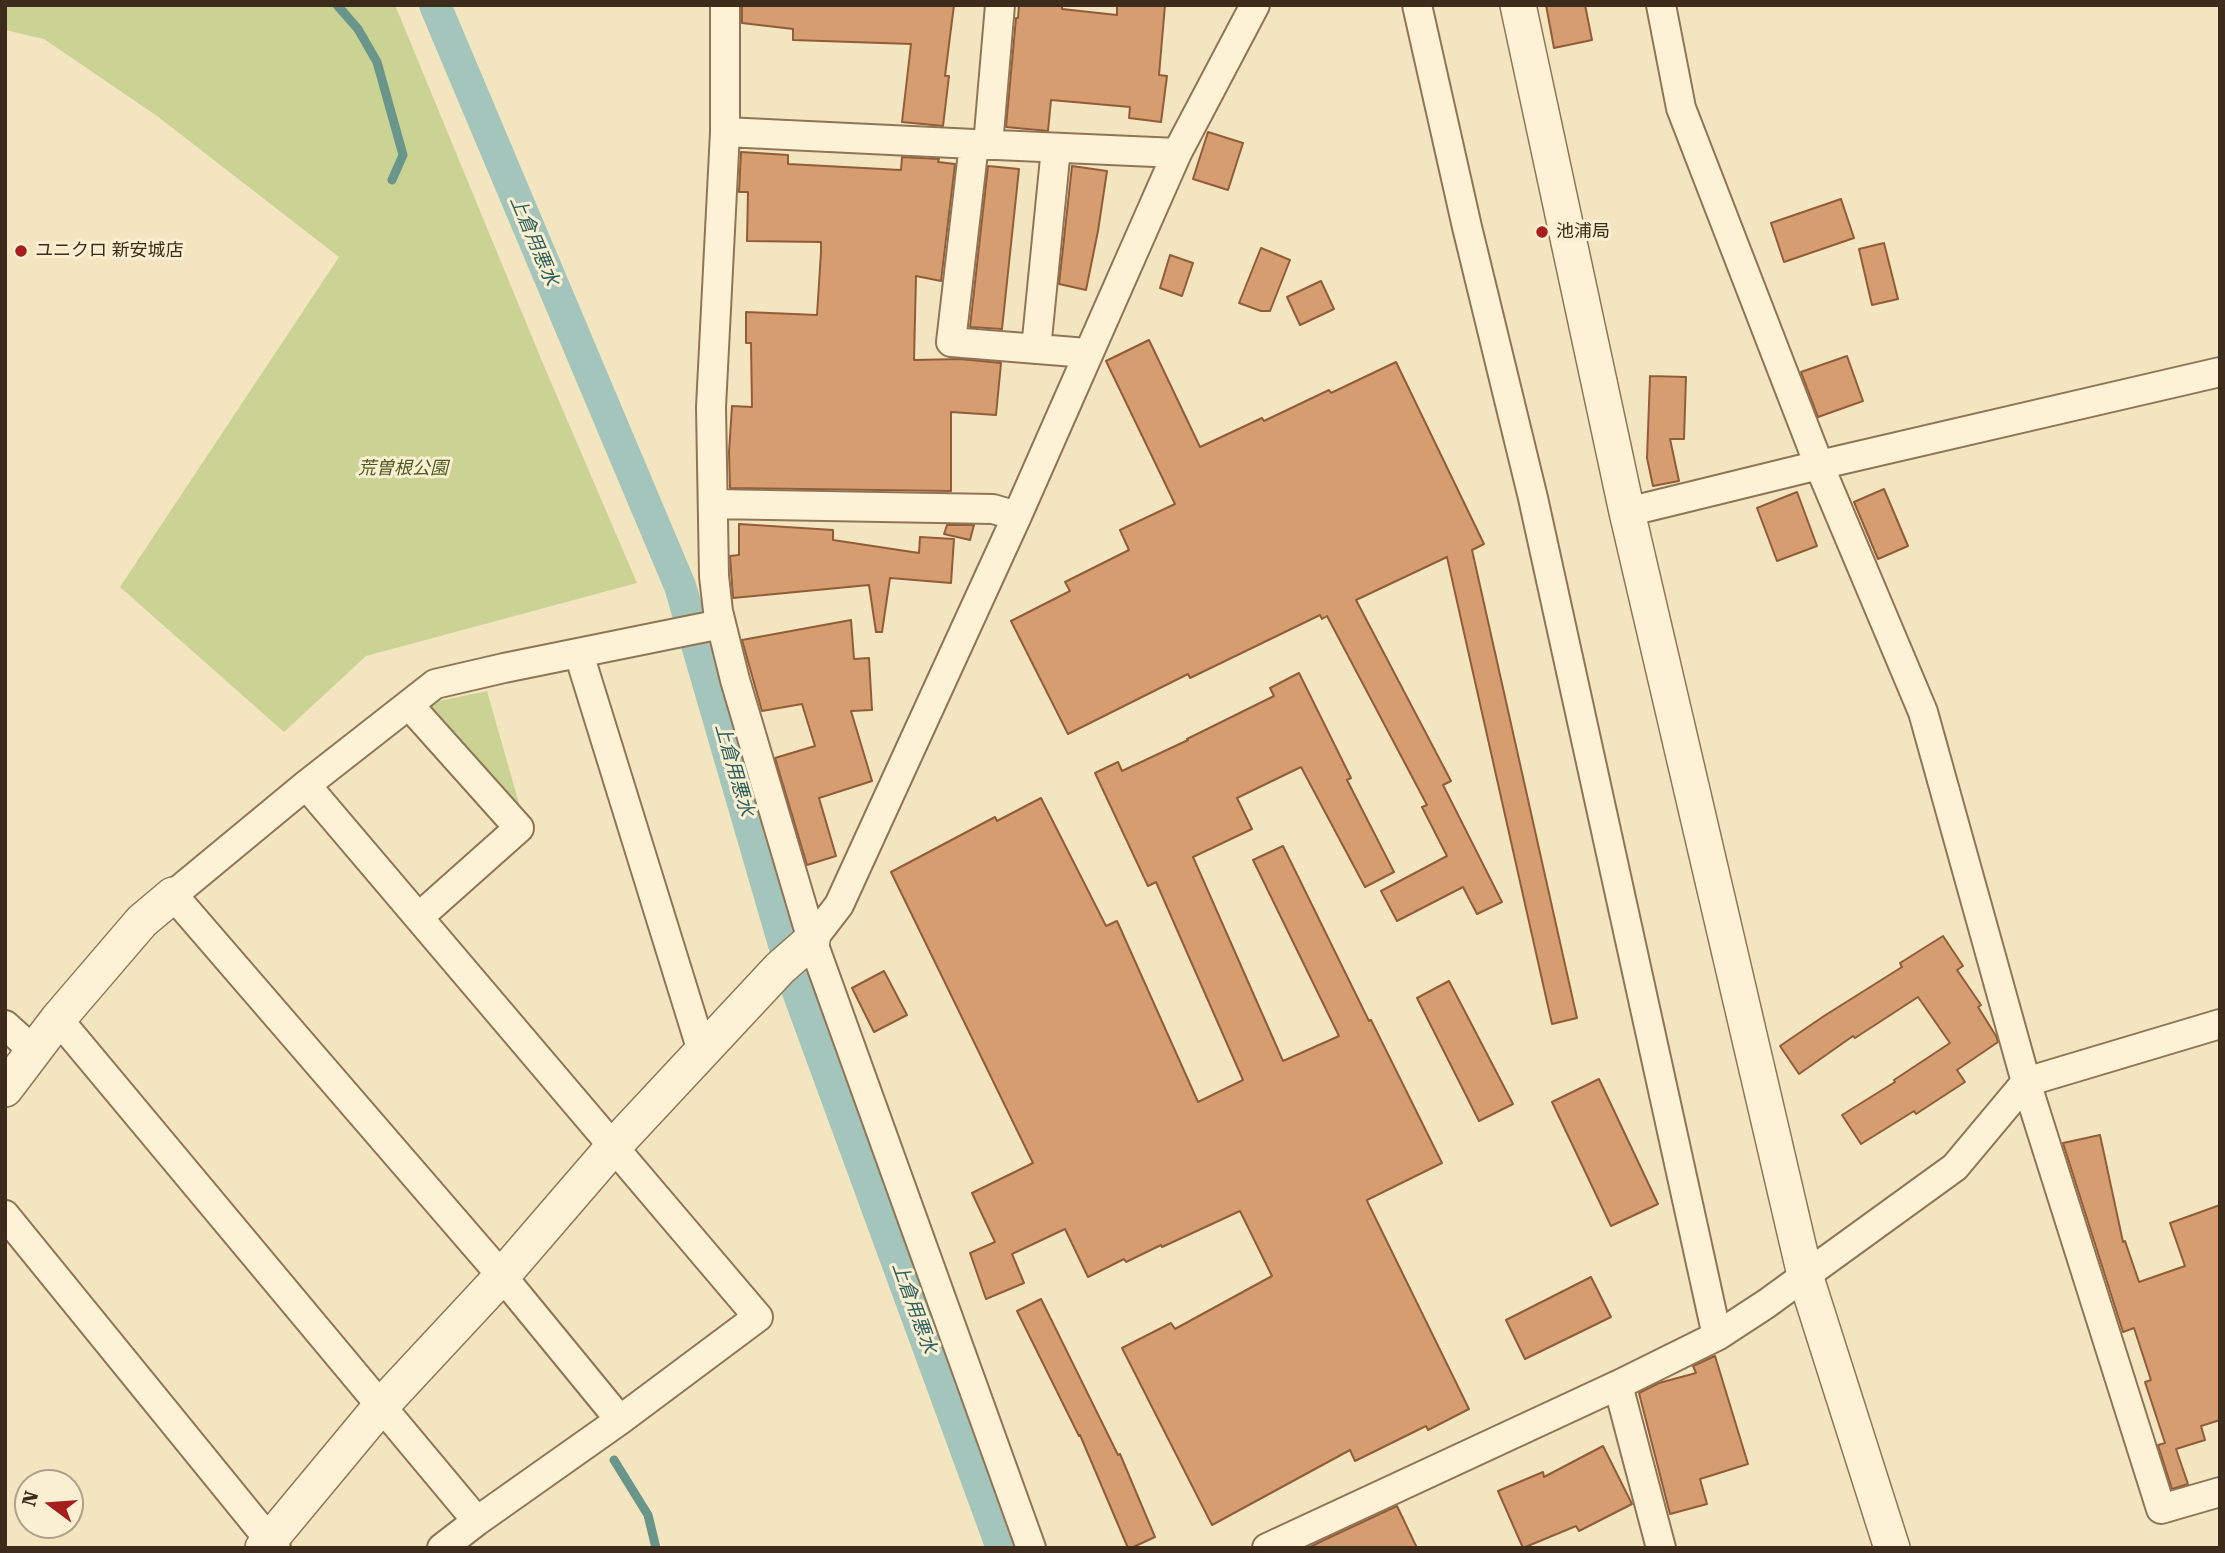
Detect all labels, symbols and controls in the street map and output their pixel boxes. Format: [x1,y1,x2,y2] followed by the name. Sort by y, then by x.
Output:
[505,193,563,289] water label: 上倉用悪水
[1556,221,1610,243] place label: 池浦局
[1534,224,1550,240] marker: 池浦局
[35,240,184,262] place label: ユニクロ 新安城店
[13,243,29,259] marker: ユニクロ 新安城店
[358,458,448,480] park label: 荒曽根公園
[710,721,758,819] water label: 上倉用悪水
[887,1259,941,1357] water label: 上倉用悪水
[14,1469,84,1539] north arrow
[17,1488,43,1509] text: N

